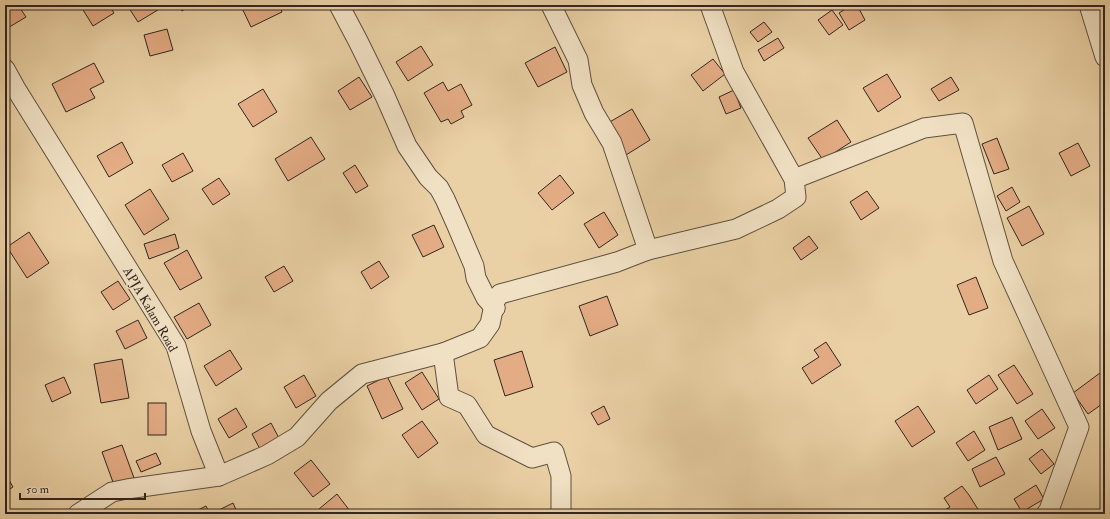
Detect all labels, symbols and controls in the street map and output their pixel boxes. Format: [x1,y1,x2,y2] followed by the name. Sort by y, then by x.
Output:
[119,263,181,355] street label: APJA Kalam Road
[20,475,145,501] scale bar
[26,482,50,497] text: 50 m

